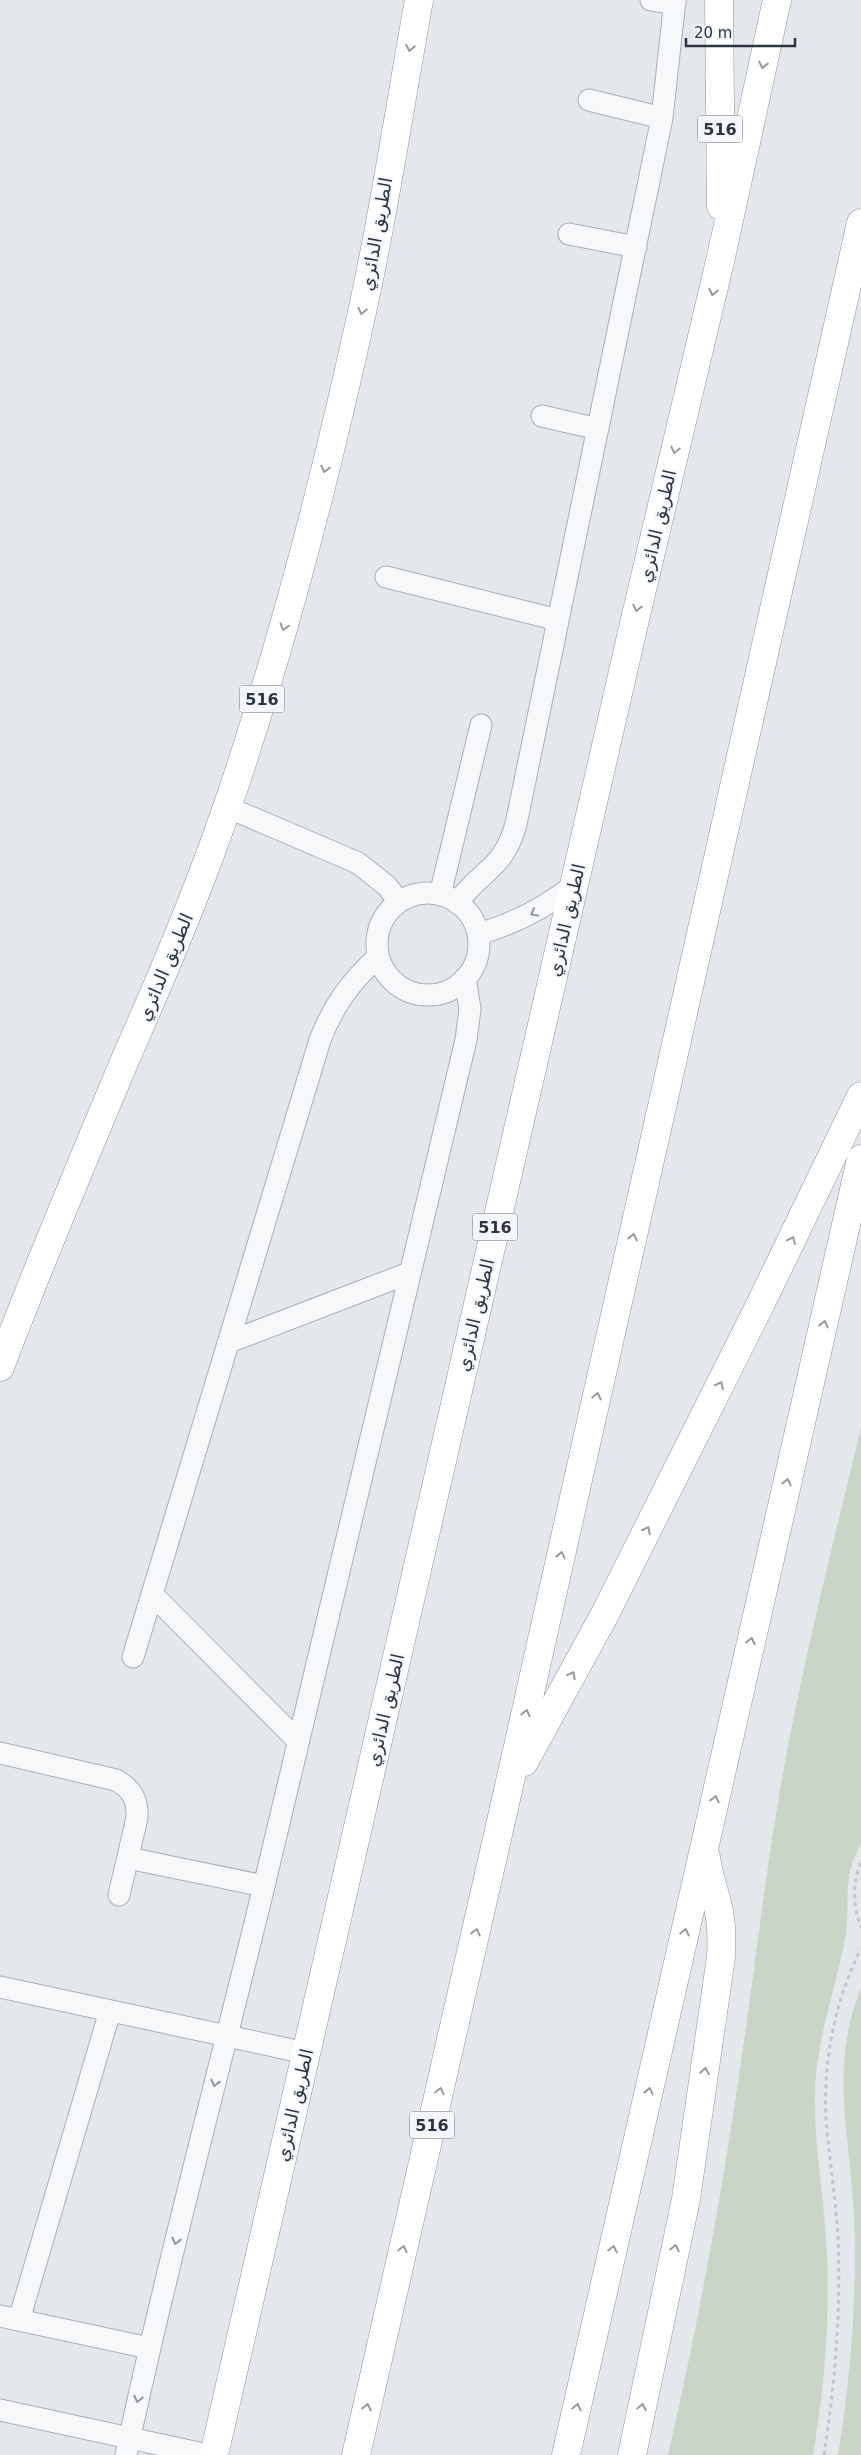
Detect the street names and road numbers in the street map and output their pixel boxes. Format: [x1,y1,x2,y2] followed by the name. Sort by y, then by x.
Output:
[698,116,742,142] road number: 516
[356,176,397,293] street label: الطريق الدائري
[634,468,681,585] street label: الطريق الدائري
[240,686,284,712] road number: 516
[543,862,590,979] street label: الطريق الدائري
[133,910,198,1024] street label: الطريق الدائري
[472,1214,518,1240] road number: 516
[452,1257,499,1374] street label: الطريق الدائري
[362,1652,409,1769] street label: الطريق الدائري
[271,2047,318,2164] street label: الطريق الدائري
[410,2112,454,2138] road number: 516

